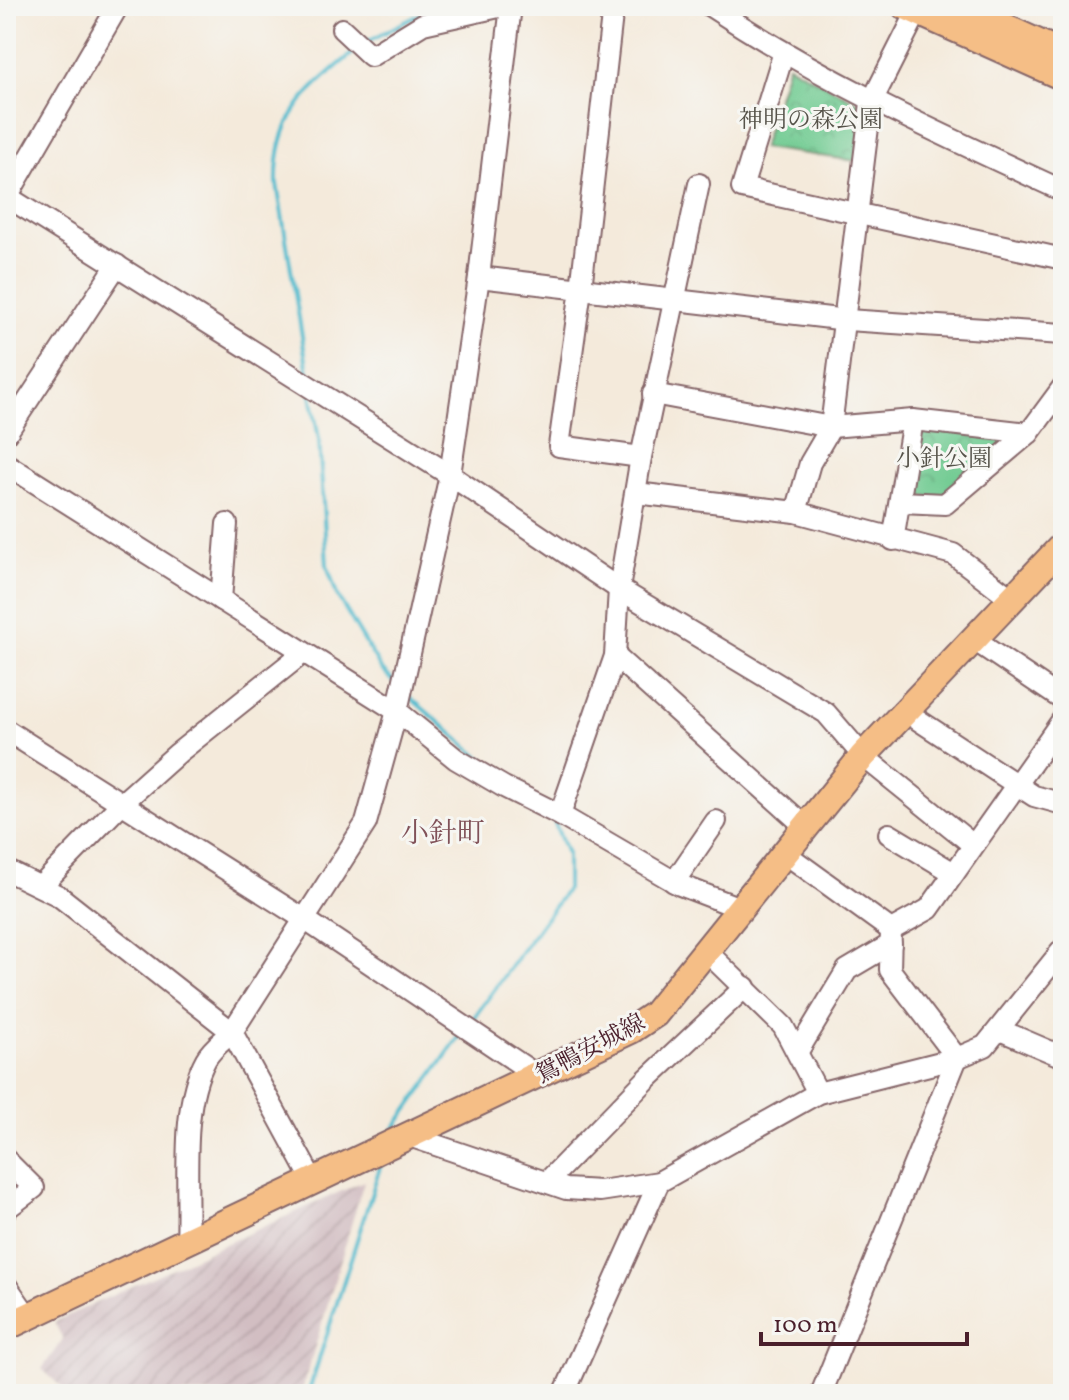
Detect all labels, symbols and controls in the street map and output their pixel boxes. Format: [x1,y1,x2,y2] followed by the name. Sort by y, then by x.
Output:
[739,104,883,138] park label: 神明の森公園
[896,443,992,477] park label: 小針公園
[401,815,485,854] district label: 小針町
[530,1007,652,1093] street label: 鴛鴨安城線
[761,1296,967,1346] scale bar
[773,1309,838,1343] text: 100 m

